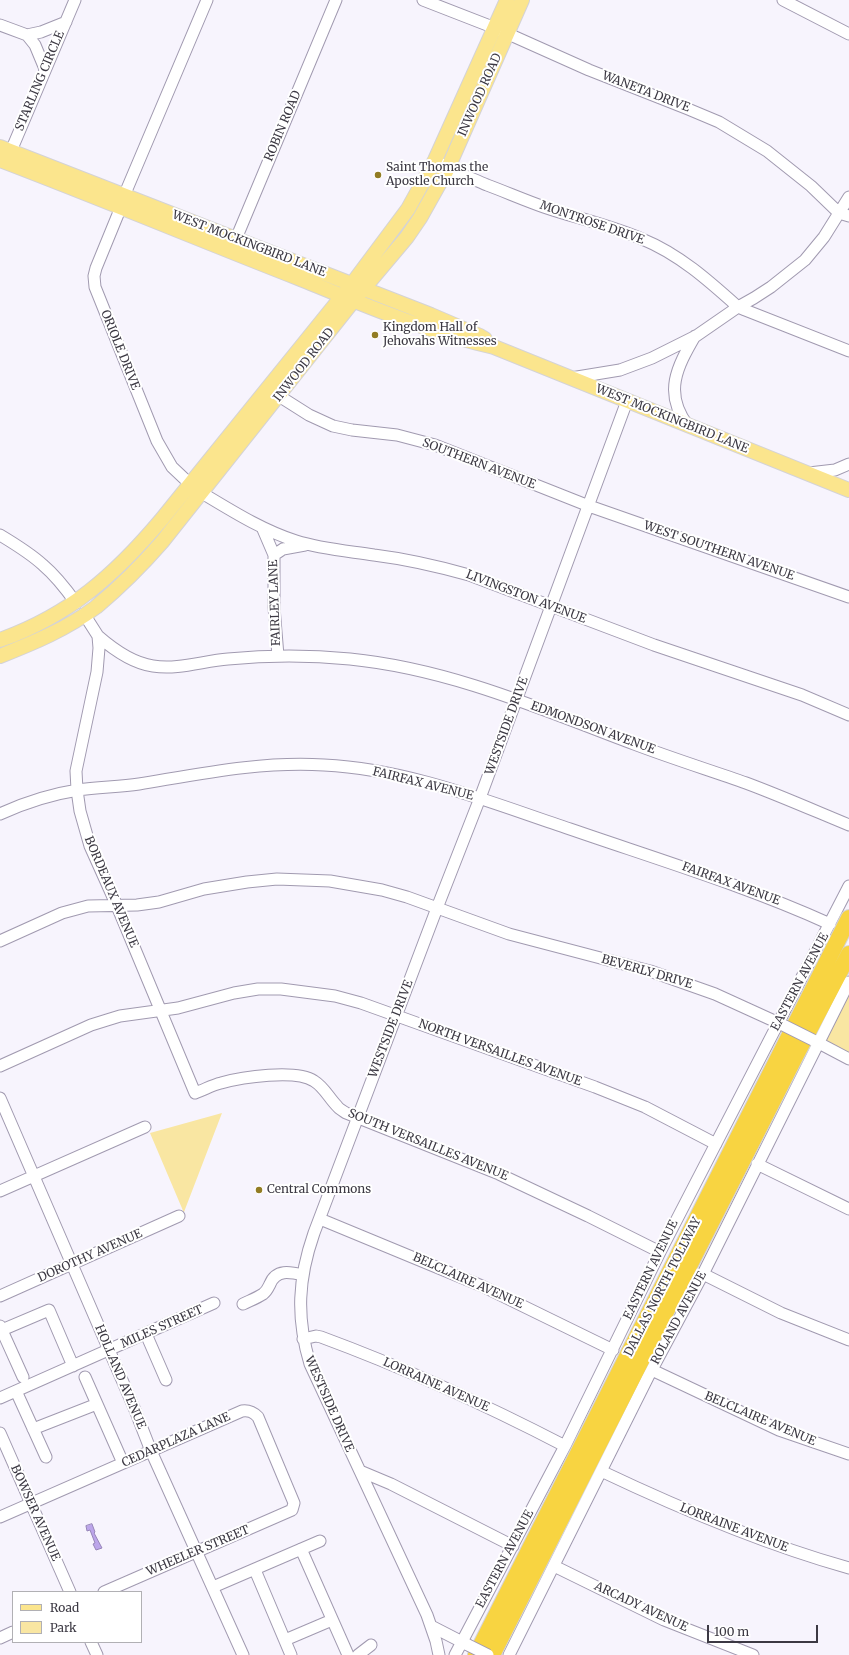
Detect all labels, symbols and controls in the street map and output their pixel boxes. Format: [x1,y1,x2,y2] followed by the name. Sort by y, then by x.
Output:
[12,29,68,133] street label: STARLING CIRCLE
[455,51,505,139] street label: INWOOD ROAD
[600,69,692,115] street label: WANETA DRIVE
[262,89,304,163] street label: ROBIN ROAD
[386,161,488,189] place label: Saint Thomas the Apostle Church
[373,170,383,180] marker: Saint Thomas the Apostle Church
[538,198,646,248] street label: MONTROSE DRIVE
[170,208,328,280] street label: WEST MOCKINGBIRD LANE
[97,308,143,392] street label: ORIOLE DRIVE
[383,321,497,349] place label: Kingdom Hall of Jehovahs Witnesses
[271,325,337,405] street label: INWOOD ROAD
[370,330,380,340] marker: Kingdom Hall of Jehovahs Witnesses
[593,382,751,456] street label: WEST MOCKINGBIRD LANE
[420,436,538,492] street label: SOUTHERN AVENUE
[642,518,796,584] street label: WEST SOUTHERN AVENUE
[266,560,284,646] street label: FAIRLEY LANE
[464,567,588,627] street label: LIVINGSTON AVENUE
[483,675,531,777] street label: WESTSIDE DRIVE
[529,699,657,757] street label: EDMONDSON AVENUE
[371,765,475,803] street label: FAIRFAX AVENUE
[81,834,141,950] street label: BORDEAUX AVENUE
[680,860,782,908] street label: FAIRFAX AVENUE
[768,930,832,1034] street label: EASTERN AVENUE
[600,952,694,992] street label: BEVERLY DRIVE
[366,978,416,1080] street label: WESTSIDE DRIVE
[417,1017,583,1089] street label: NORTH VERSAILLES AVENUE
[346,1106,510,1184] street label: SOUTH VERSAILLES AVENUE
[267,1183,371,1197] place label: Central Commons
[254,1185,264,1195] marker: Central Commons
[622,1215,704,1359] street label: DALLAS NORTH TOLLWAY
[621,1218,681,1322] street label: EASTERN AVENUE
[36,1227,144,1285] street label: DOROTHY AVENUE
[411,1250,525,1312] street label: BELCLAIRE AVENUE
[648,1269,710,1367] street label: ROLAND AVENUE
[119,1302,205,1352] street label: MILES STREET
[92,1323,148,1431] street label: HOLLAND AVENUE
[301,1354,357,1454] street label: WESTSIDE DRIVE
[381,1355,491,1415] street label: LORRAINE AVENUE
[702,1389,818,1449] street label: BELCLAIRE AVENUE
[120,1410,232,1470] street label: CEDARPLAZA LANE
[7,1463,63,1563] street label: BOWSER AVENUE
[678,1501,790,1555] street label: LORRAINE AVENUE
[473,1507,537,1611] street label: EASTERN AVENUE
[144,1523,252,1579] street label: WHEELER STREET
[592,1579,690,1635] street label: ARCADY AVENUE
[12,1591,142,1643] legend
[50,1600,79,1615] text: Road
[709,1617,820,1643] scale bar
[50,1620,77,1635] text: Park
[714,1624,749,1639] text: 100 m

